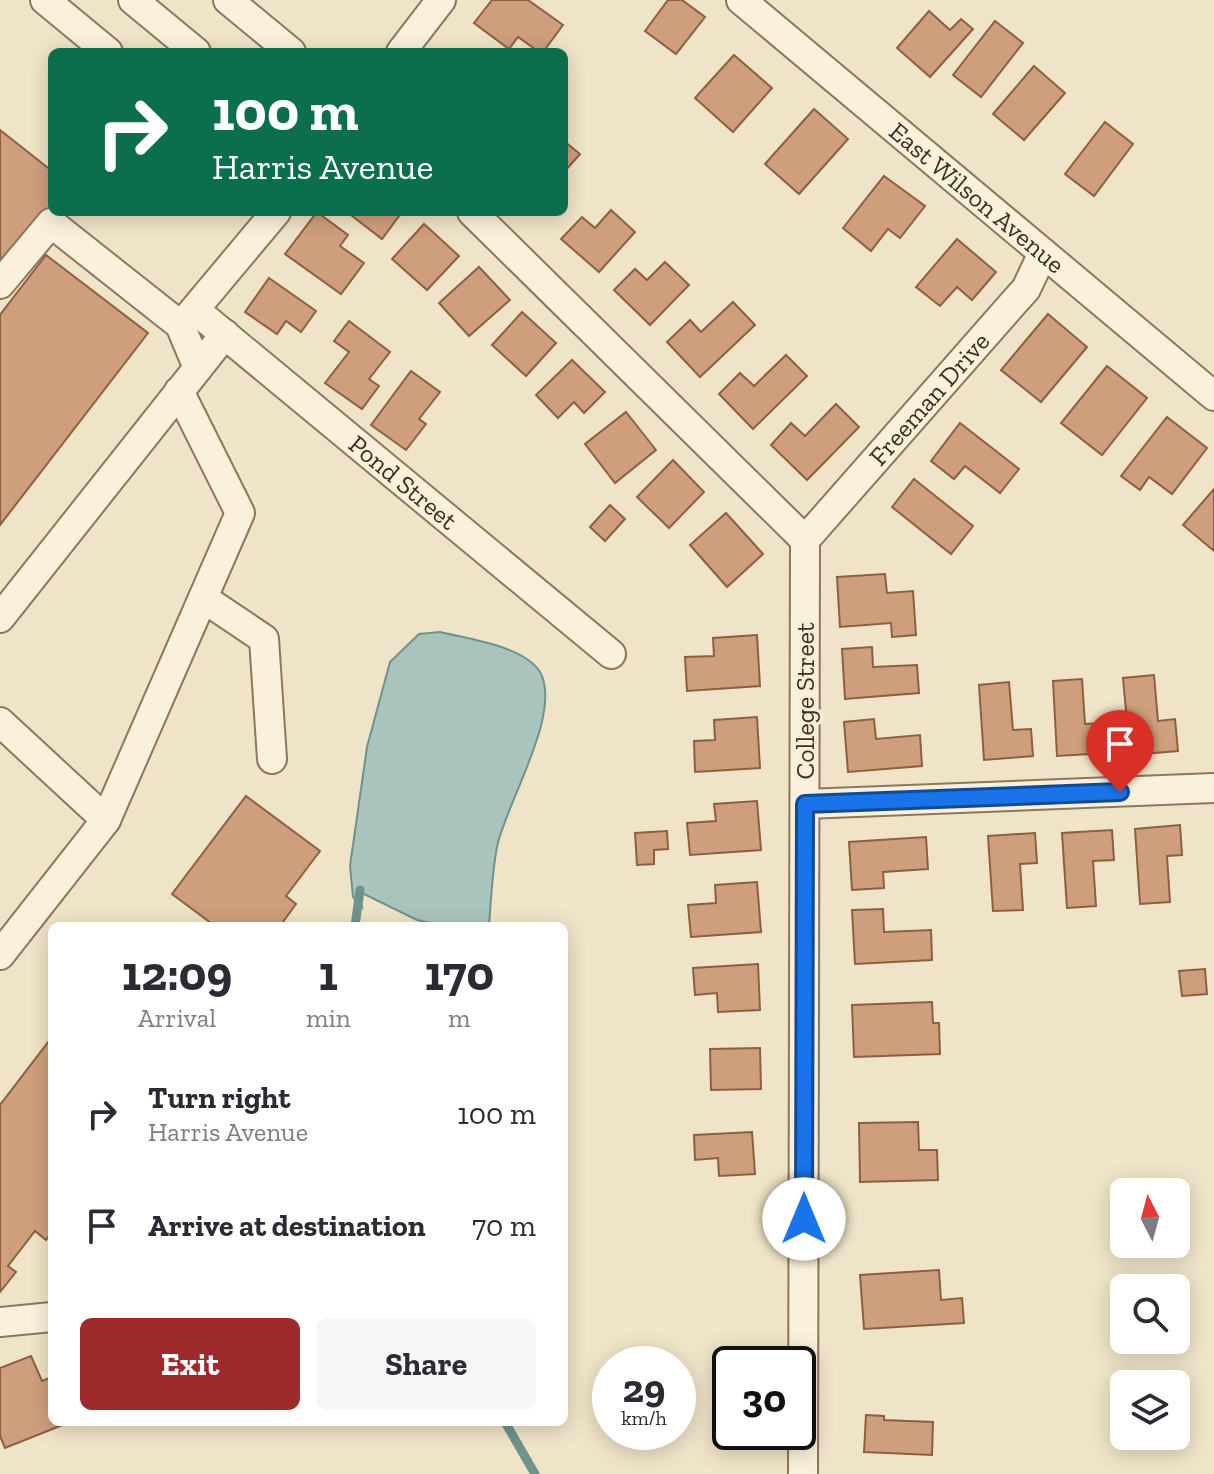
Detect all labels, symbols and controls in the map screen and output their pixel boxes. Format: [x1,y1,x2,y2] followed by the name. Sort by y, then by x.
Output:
[212,77,359,144] text: 100 m
[80,80,184,184] icon: right
[883,115,1071,280] street label: East Wilson Avenue
[212,145,433,188] text: Harris Avenue
[862,326,996,472] street label: Freeman Drive
[342,428,464,536] street label: Pond Street
[789,622,821,780] street label: College Street
[1086,710,1154,792] pin
[1098,722,1142,766] icon: arrive
[122,945,232,1002] text: 12:09
[319,945,338,1002] text: 1
[424,945,494,1002] text: 170
[138,1002,216,1034] text: Arrival
[306,1002,351,1034] text: min
[448,1002,471,1034] text: m
[148,1080,290,1116] text: Turn right
[80,1092,124,1136] icon: right
[457,1096,536,1132] text: 100 m
[148,1116,308,1148] text: Harris Avenue
[762,1177,846,1261] position arrow
[1110,1178,1190,1258] north arrow
[1110,1178,1190,1450] map controls
[80,1204,124,1248] icon: arrive
[148,1208,425,1244] text: Arrive at destination
[472,1208,536,1244] text: 70 m
[1110,1274,1190,1354] button: search
[80,1318,300,1410] button: Exit
[316,1318,536,1410] button: Share
[712,1346,816,1450] speed limit sign: 30
[623,1364,665,1412] text: 29
[1110,1370,1190,1450] button: layers
[621,1406,667,1430] text: km/h

